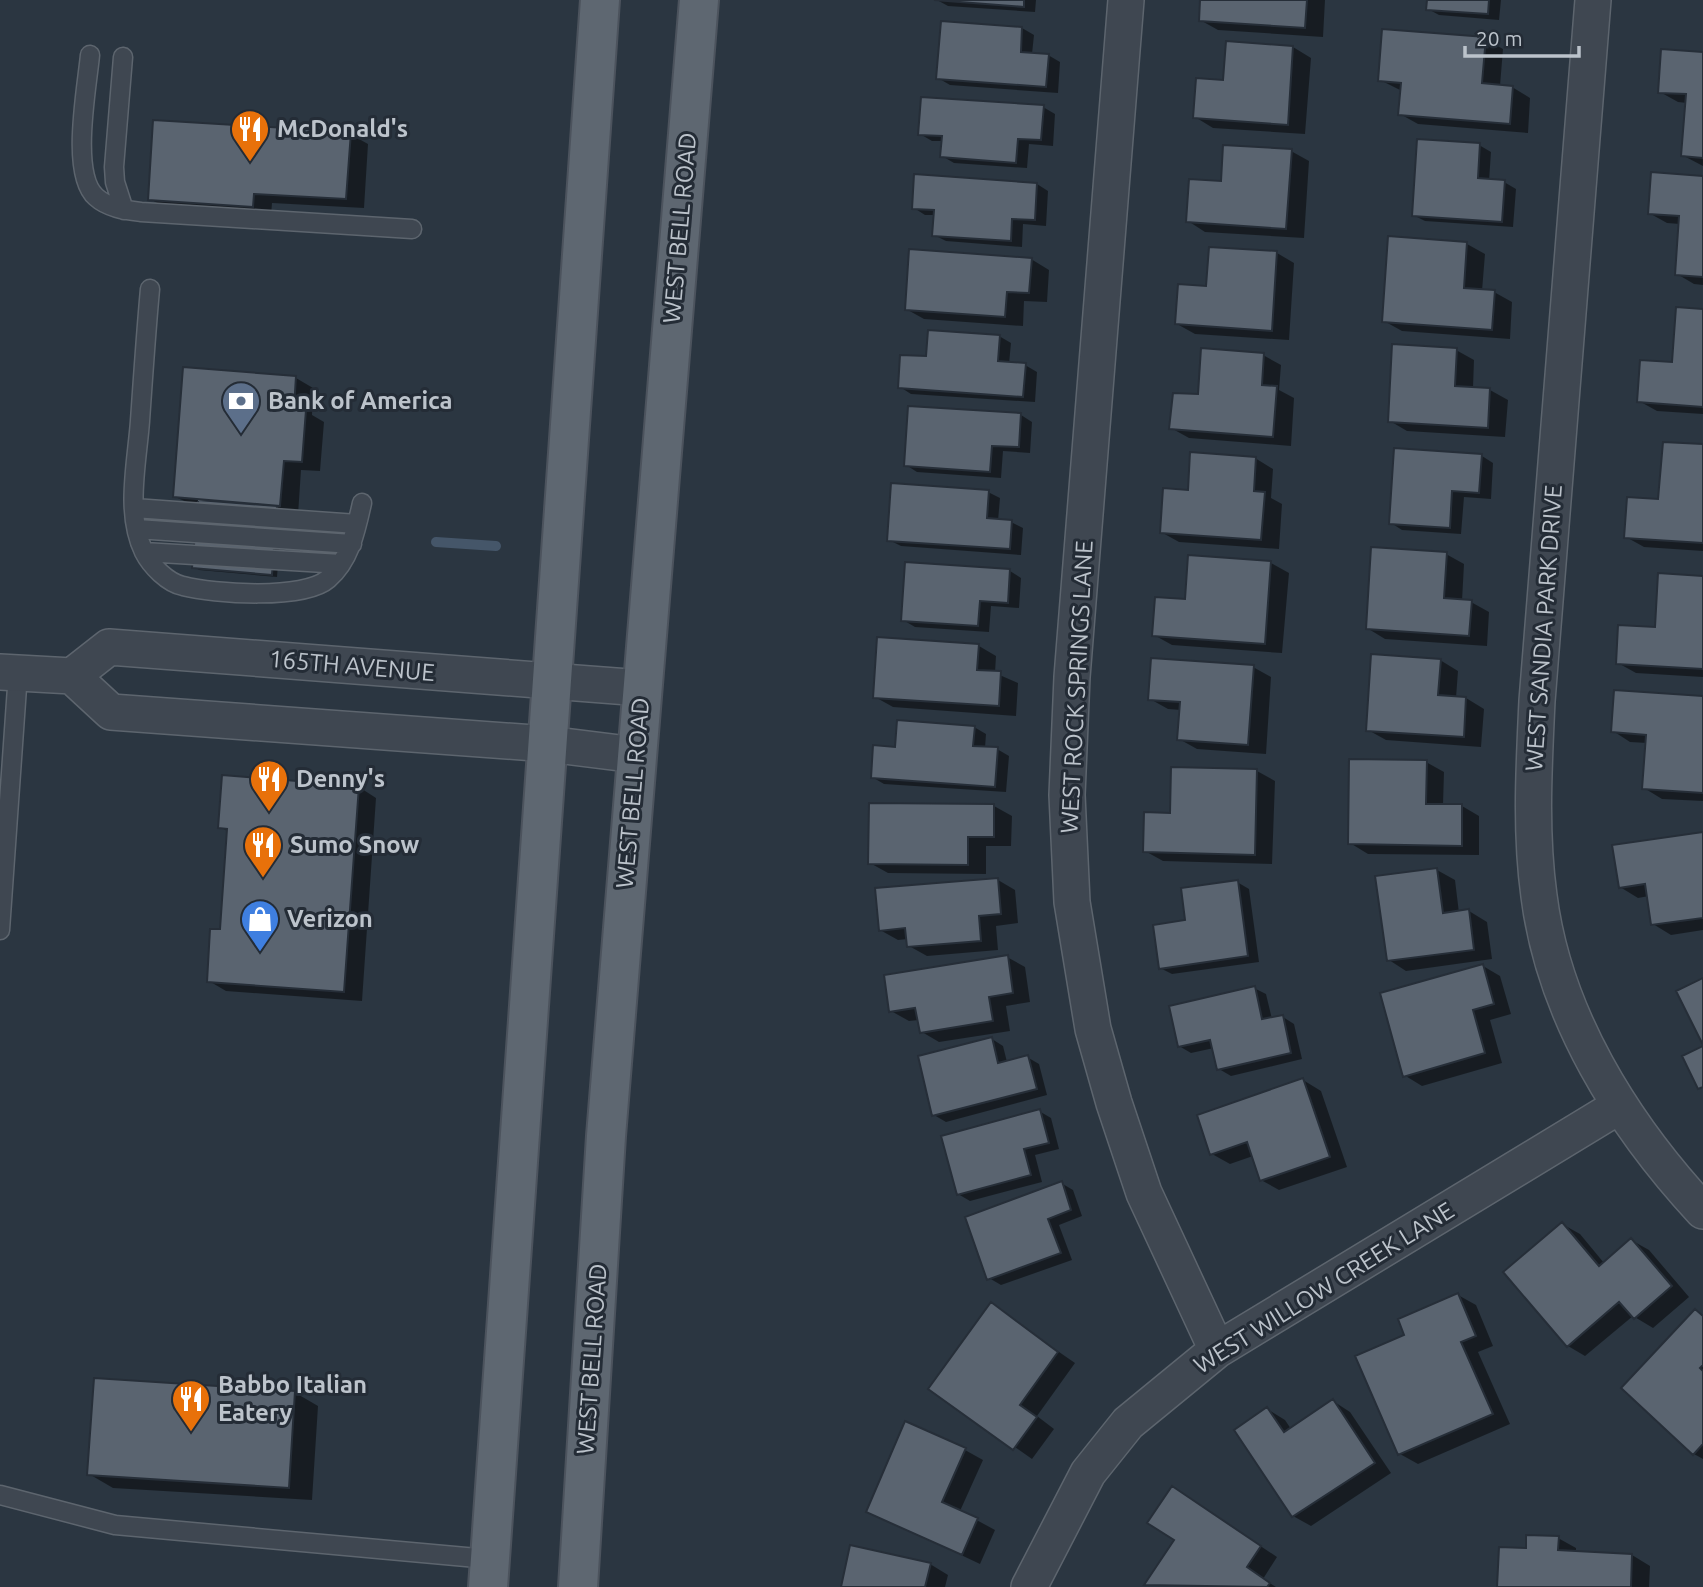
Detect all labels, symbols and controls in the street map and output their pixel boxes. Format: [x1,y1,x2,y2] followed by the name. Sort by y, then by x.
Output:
[1465,14,1579,58] scale bar
[1476,26,1523,50] text: 20 m
[229,108,271,163] restaurant icon: McDonald's
[277,115,408,142] place label: McDonald's
[658,131,701,325] street label: WEST BELL ROAD
[220,380,262,435] bank icon: Bank of America
[268,387,452,414] place label: Bank of America
[1520,484,1567,772] street label: WEST SANDIA PARK DRIVE
[1055,540,1098,834] street label: WEST ROCK SPRINGS LANE
[268,645,436,686] street label: 165TH AVENUE
[611,696,654,890] street label: WEST BELL ROAD
[248,758,290,813] restaurant icon: Denny's
[296,765,385,792] place label: Denny's
[242,824,284,879] restaurant icon: Sumo Snow
[290,831,419,858] place label: Sumo Snow
[239,898,281,953] shop icon: Verizon
[287,905,373,932] place label: Verizon
[1189,1196,1459,1379] street label: WEST WILLOW CREEK LANE
[571,1263,612,1455] street label: WEST BELL ROAD
[218,1371,367,1426] place label: Babbo Italian Eatery
[170,1378,212,1433] restaurant icon: Babbo Italian Eatery

